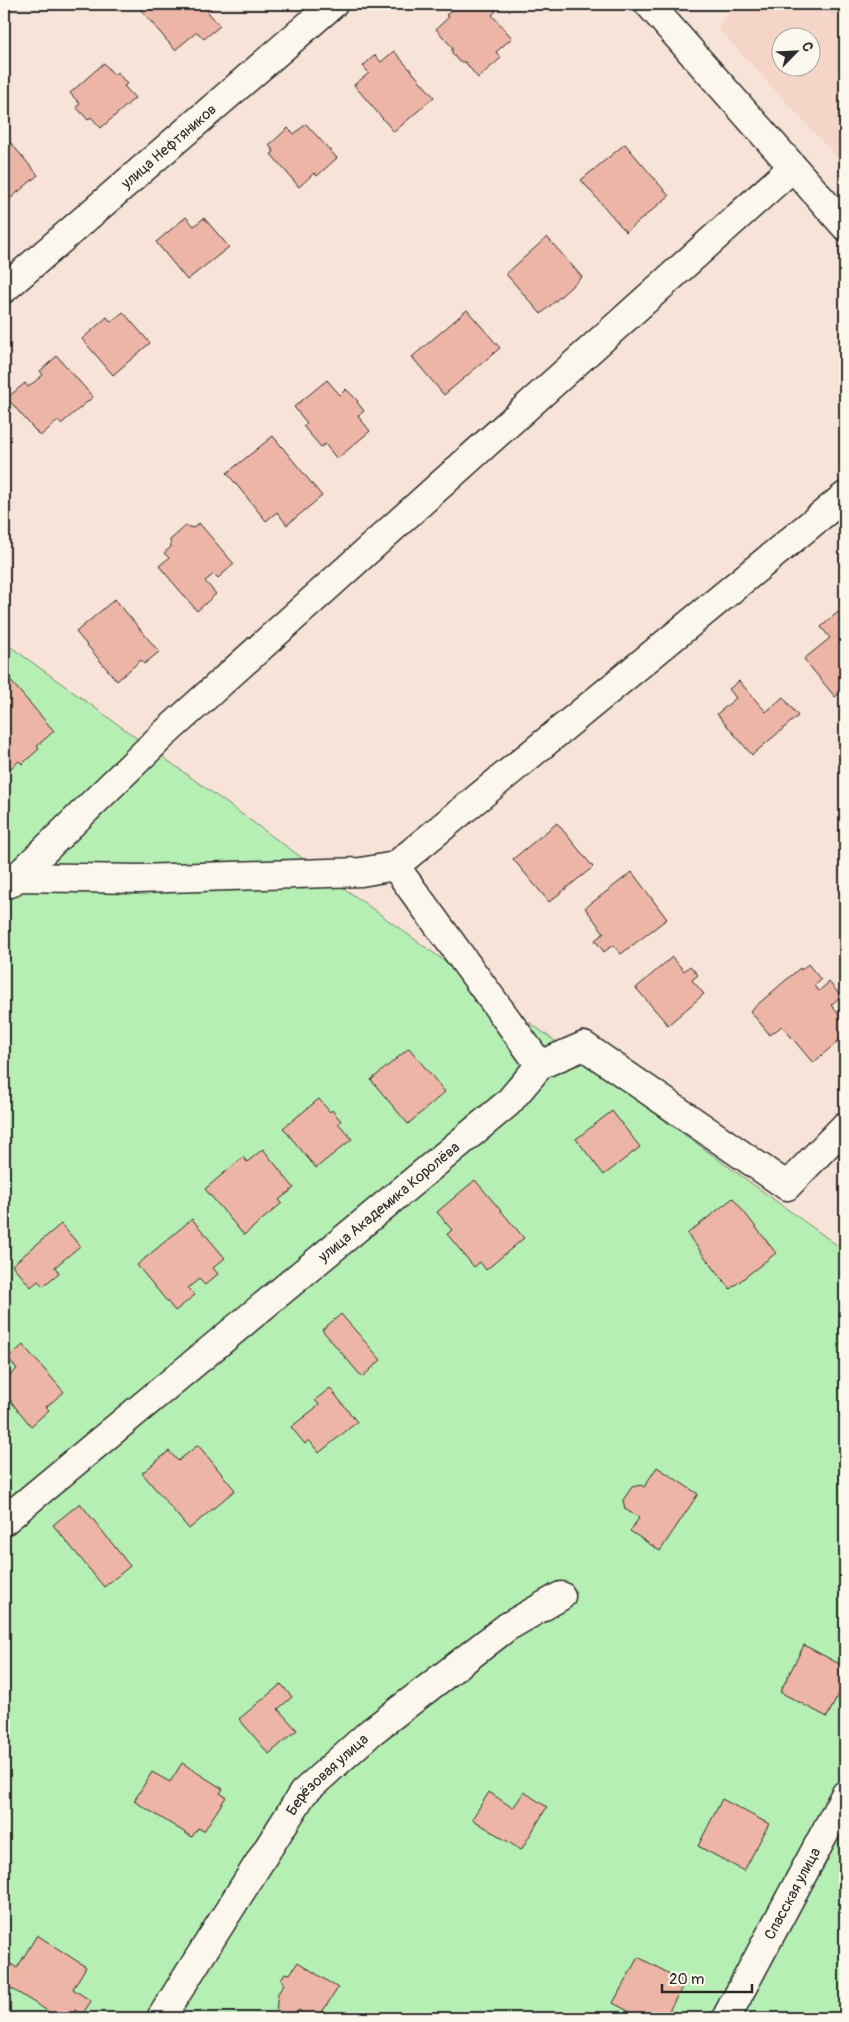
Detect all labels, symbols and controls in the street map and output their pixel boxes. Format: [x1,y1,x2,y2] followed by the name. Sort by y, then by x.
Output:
[772,28,822,78] north arrow
[798,40,817,55] text: С
[116,100,220,193] street label: улица Нефтяников
[313,1138,464,1267] street label: улица Академика Королёва
[282,1730,372,1819] street label: Берёзовая улица
[760,1844,825,1943] street label: Спасская улица
[662,1962,752,1994] scale bar
[669,1970,704,1989] text: 20 m

